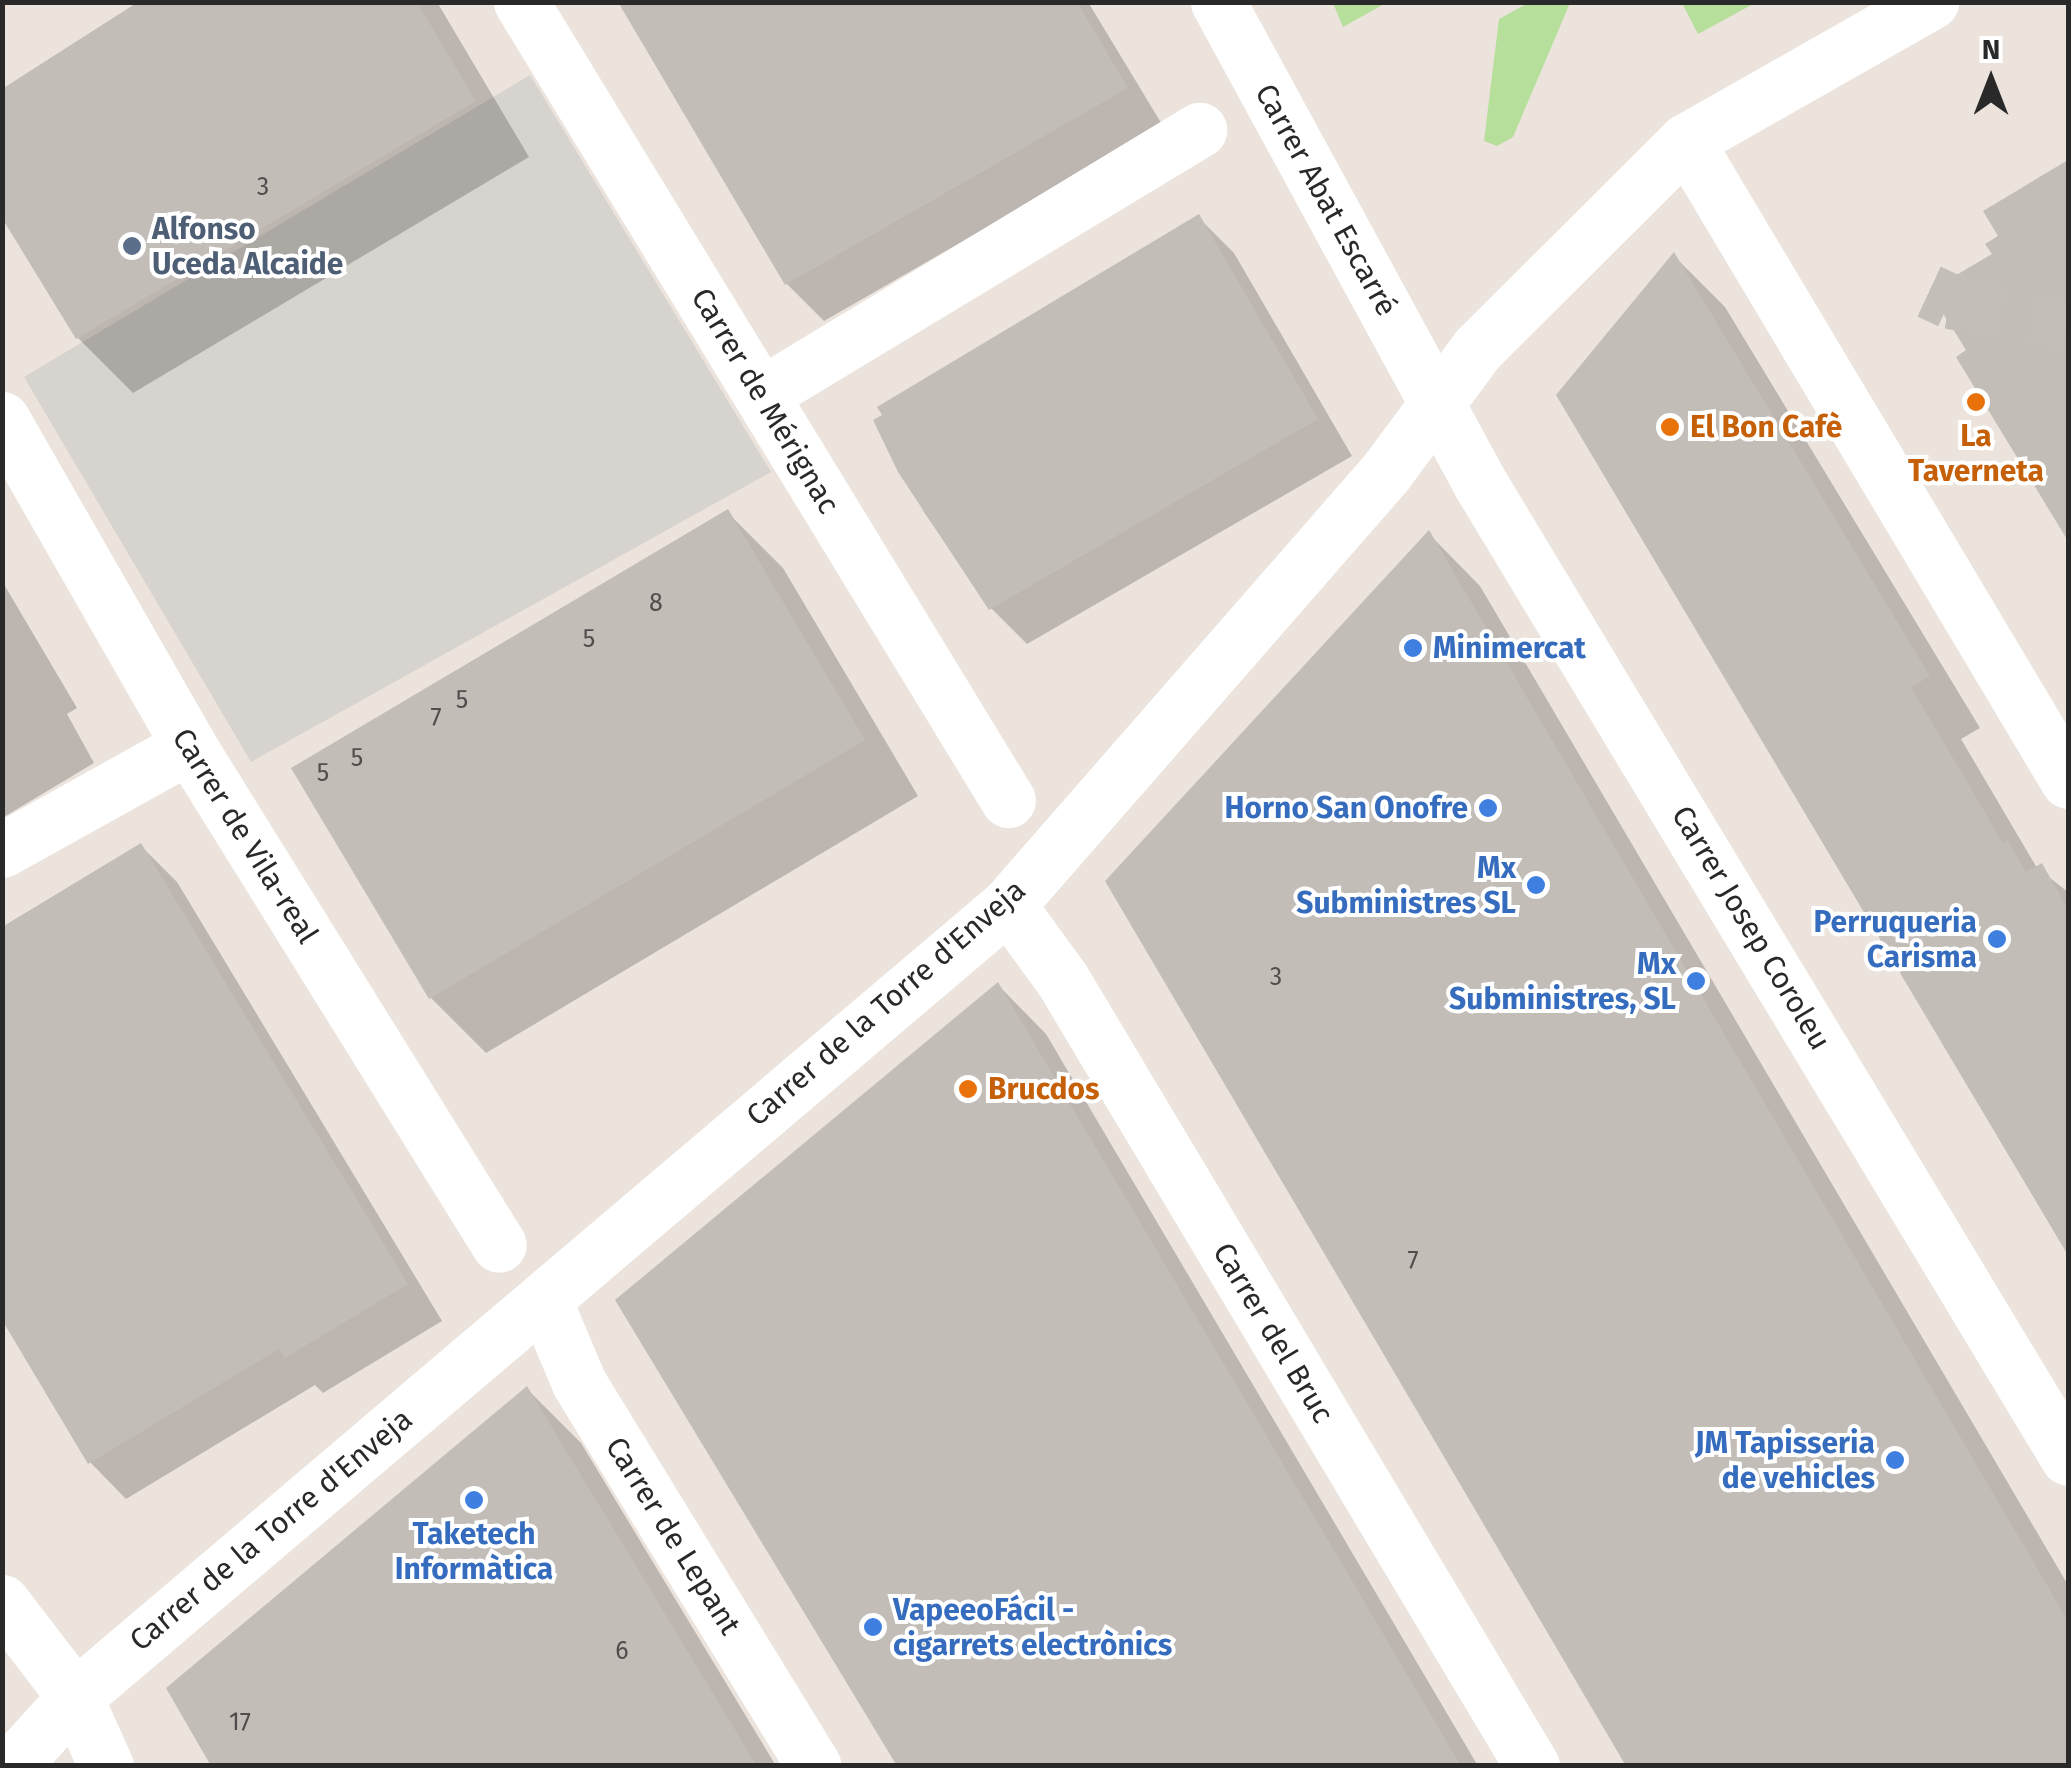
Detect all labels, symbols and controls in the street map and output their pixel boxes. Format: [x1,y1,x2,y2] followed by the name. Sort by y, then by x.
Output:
[1941,30,2041,130] north arrow
[1982,33,2000,66] text: N
[1247,78,1405,322] street label: Carrer Abat Escarré
[257,172,269,202] house number: 3
[152,211,343,282] place label: Alfonso Uceda Alcaide
[121,235,143,257] marker: Alfonso Uceda Alcaide
[683,282,847,520] street label: Carrer de Mérignac
[1965,391,1987,413] marker: La Taverneta
[1690,409,1842,445] place label: El Bon Cafè
[1659,416,1681,438] marker: El Bon Cafè
[1908,418,2044,488] place label: La Taverneta
[649,588,663,618] house number: 8
[583,624,595,654] house number: 5
[1433,630,1586,666] place label: Minimercat
[1402,637,1424,659] marker: Minimercat
[456,685,468,715] house number: 5
[430,702,442,732] house number: 7
[164,722,326,950] street label: Carrer de Vila-real
[351,743,363,773] house number: 5
[317,758,329,788] house number: 5
[1225,790,1468,826] place label: Horno San Onofre
[1477,797,1499,819] marker: Horno San Onofre
[1664,800,1838,1056] street label: Carrer Josep Coroleu
[1296,850,1516,920] place label: Mx Subministres SL
[739,872,1033,1134] street label: Carrer de la Torre d'Enveja
[1525,874,1547,896] marker: Mx Subministres SL
[1813,904,1977,974] place label: Perruqueria Carisma
[1986,928,2008,950] marker: Perruqueria Carisma
[1449,946,1676,1016] place label: Mx Subministres, SL
[1270,962,1282,992] house number: 3
[1685,970,1707,992] marker: Mx Subministres, SL
[988,1071,1099,1107] place label: Brucdos
[957,1078,979,1100] marker: Brucdos
[1205,1236,1341,1430] street label: Carrer del Bruc
[1407,1245,1419,1275] house number: 7
[123,1401,419,1659] street label: Carrer de la Torre d'Enveja
[1695,1425,1875,1496] place label: JM Tapisseria de vehicles
[598,1431,748,1641] street label: Carrer de Lepant
[1884,1449,1906,1471] marker: JM Tapisseria de vehicles
[463,1489,485,1511] marker: Taketech Informàtica
[395,1516,553,1586] place label: Taketech Informàtica
[893,1592,1172,1662] place label: VapeeoFácil - cigarrets electrònics
[862,1616,884,1638] marker: VapeeoFácil - cigarrets electrònics
[615,1636,629,1666] house number: 6
[229,1707,251,1737] house number: 17

